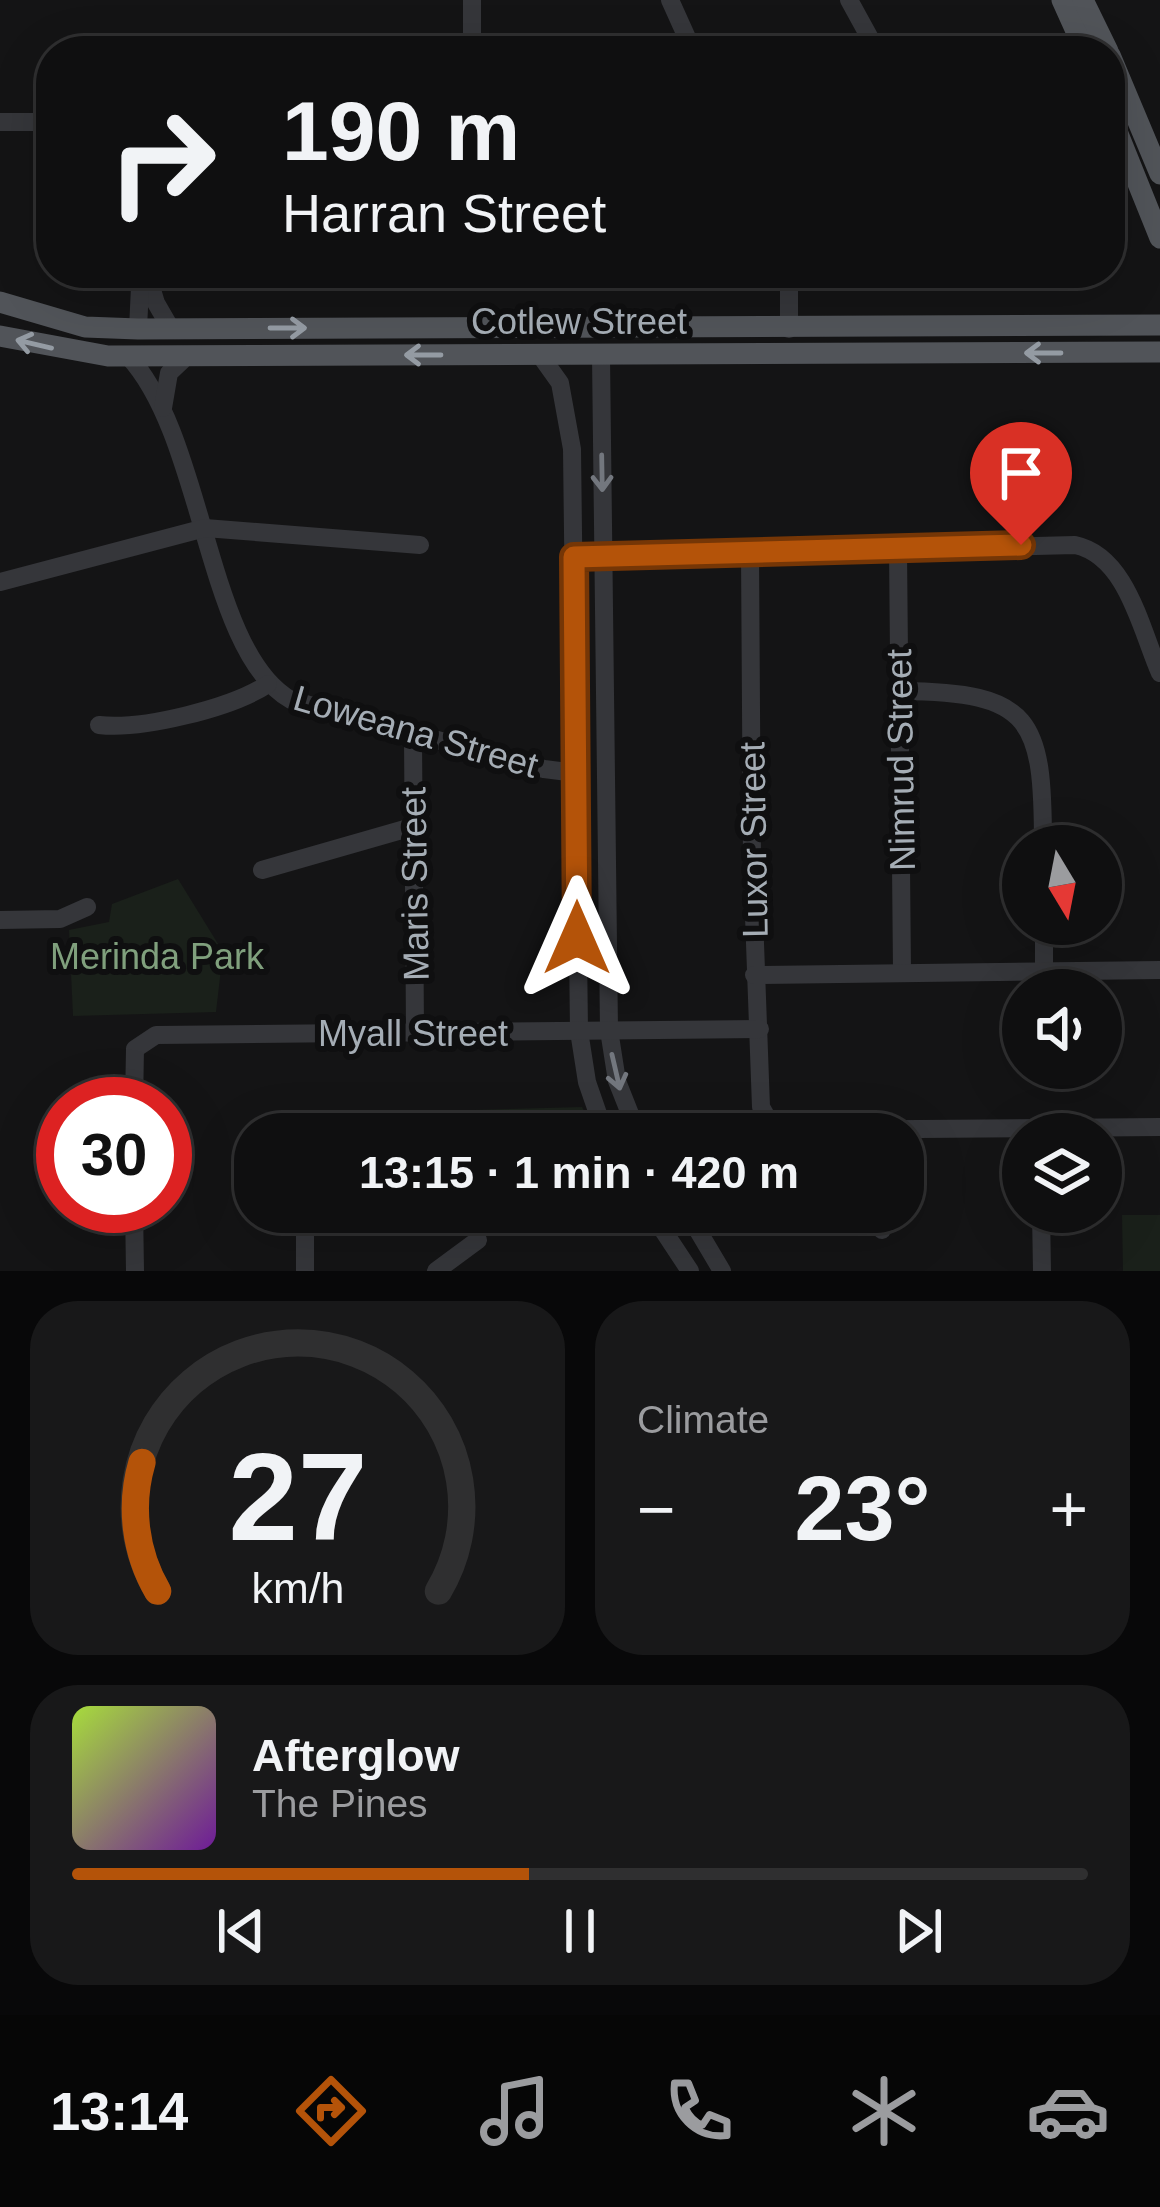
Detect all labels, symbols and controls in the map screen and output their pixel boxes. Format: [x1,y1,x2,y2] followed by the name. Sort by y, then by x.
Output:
[84,84,240,240] icon: right
[282,84,520,178] text: 190 m
[282,183,606,243] text: Harran Street
[471,301,687,342] street label: Cotlew Street
[268,317,307,339] one-way arrow
[15,332,53,355] one-way arrow
[1024,341,1063,364] one-way arrow
[404,344,443,366] one-way arrow
[970,422,1072,545] pin
[988,440,1054,506] icon: arrive
[591,453,614,492] one-way arrow
[878,649,923,871] street label: Nimrud Street
[289,677,543,786] street label: Loweana Street
[731,742,776,938] street label: Luxor Street
[392,787,437,981] street label: Maris Street
[1002,825,1122,945] north arrow
[1002,825,1122,1233] map controls
[514,875,640,1001] position arrow
[50,936,265,977] park label: Merinda Park
[1002,969,1122,1089] button: sound
[318,1013,508,1054] street label: Myall Street
[606,1052,629,1090] one-way arrow
[36,1077,192,1233] speed limit sign: 30
[1002,1113,1122,1233] button: layers
[359,1147,799,1198] text: 13:15 · 1 min · 420 m
[637,1398,769,1441] text: Climate
[228,1427,367,1566] text: 27
[794,1459,931,1559] text: 23°
[637,1472,676,1546] text: −
[1049,1472,1088,1546] text: +
[251,1564,344,1612] text: km/h
[252,1730,460,1781] text: Afterglow
[252,1782,428,1825] text: The Pines
[208,1898,274,1964] icon: previous
[547,1898,613,1964] icon: pause
[886,1898,952,1964] icon: next
[289,2069,373,2153] icon: directions
[473,2069,557,2153] icon: music
[657,2069,741,2153] icon: phone
[842,2069,926,2153] icon: climate
[1026,2069,1110,2153] icon: car
[50,2081,188,2141] text: 13:14

